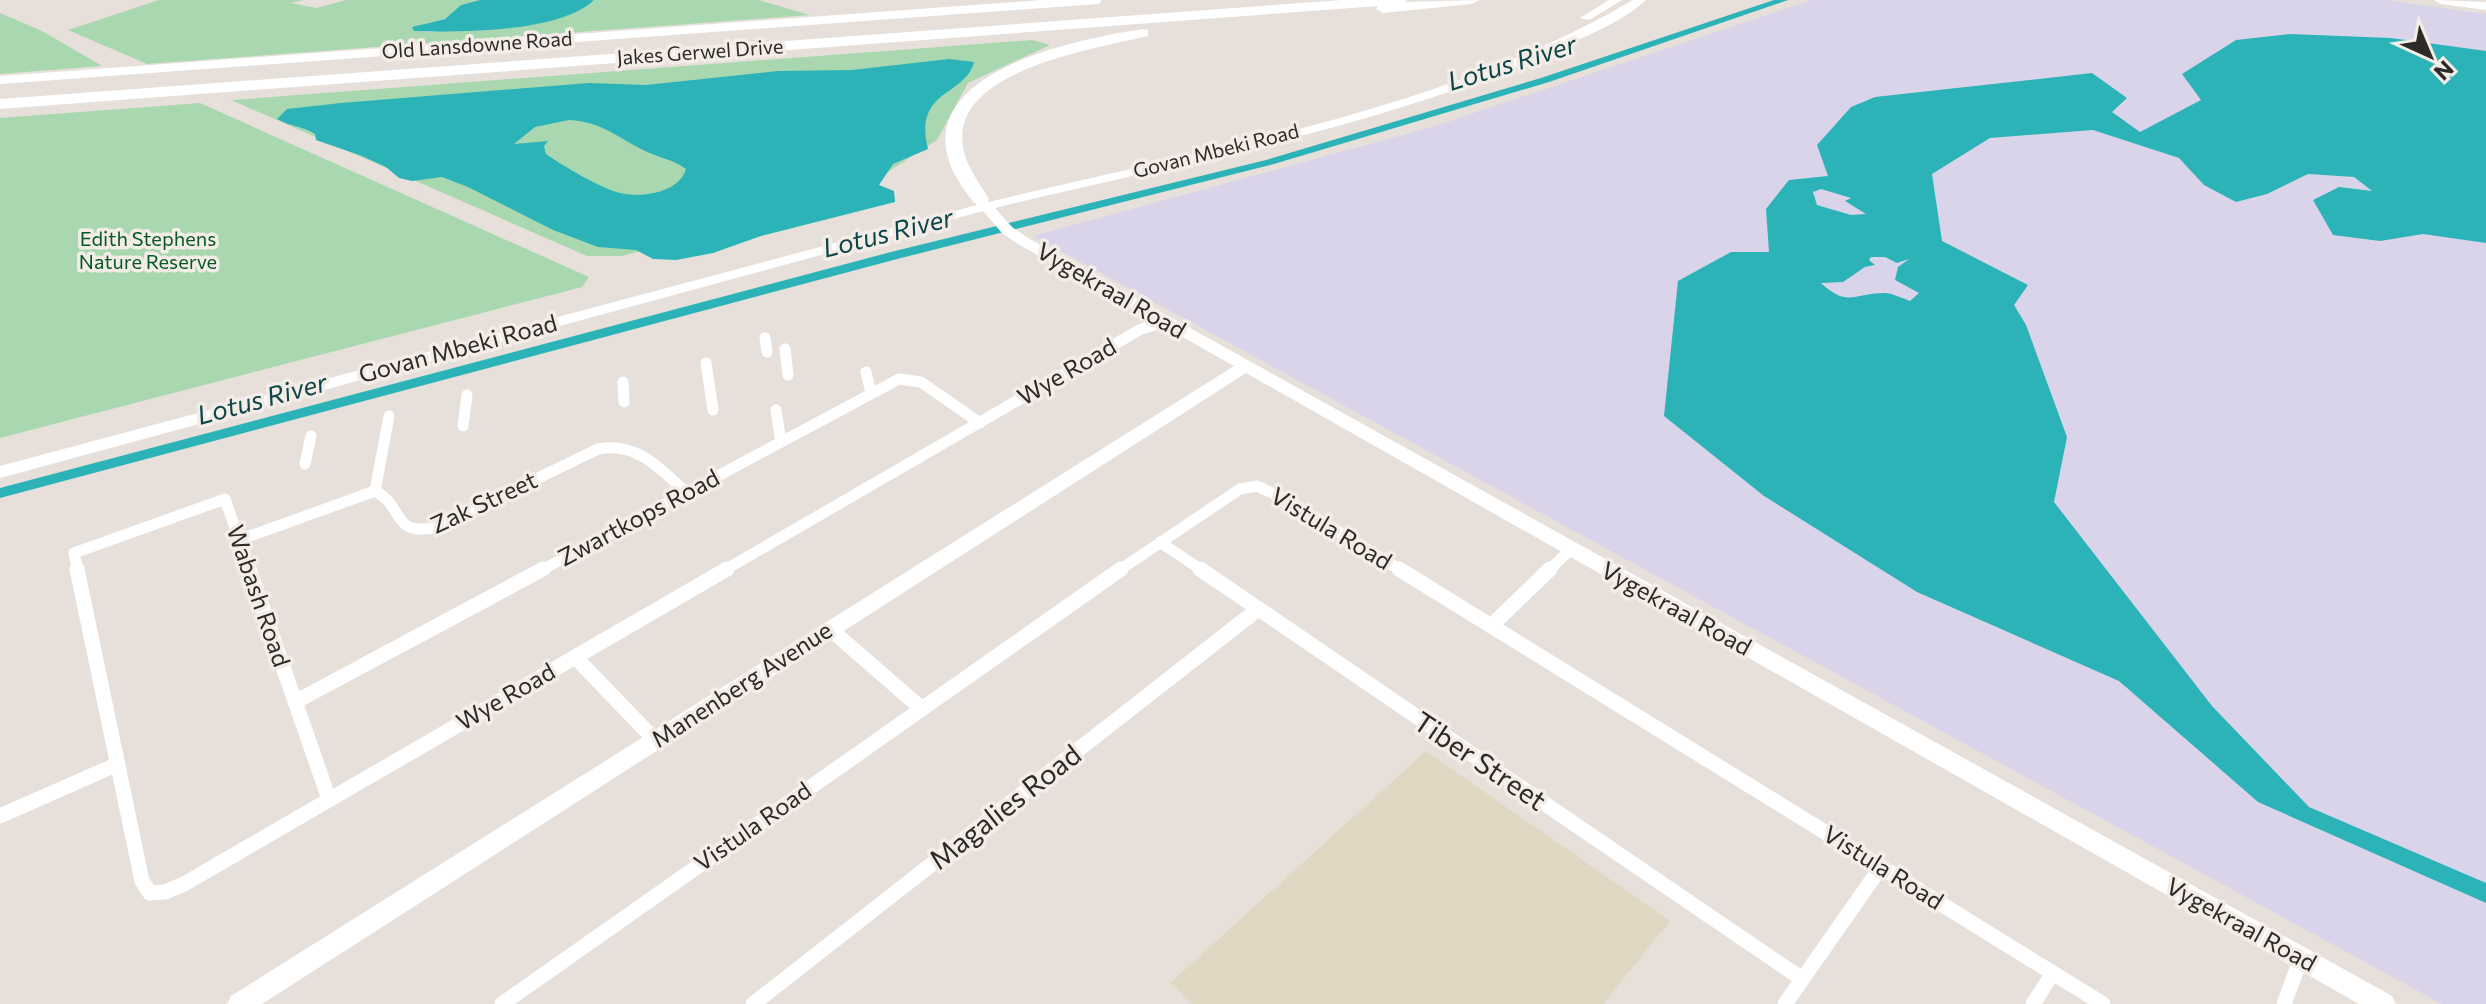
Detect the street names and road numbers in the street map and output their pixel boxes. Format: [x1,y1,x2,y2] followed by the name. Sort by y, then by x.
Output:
[381,25,573,63] street label: Old Lansdowne Road
[616,33,784,69] street label: Jakes Gerwel Drive
[1130,118,1301,182] street label: Govan Mbeki Road
[1032,235,1192,344] street label: Vygekraal Road
[355,307,560,388] street label: Govan Mbeki Road
[1012,331,1121,411] street label: Wye Road
[553,462,724,571] street label: Zwartkops Road
[426,464,541,539] street label: Zak Street
[1266,480,1398,575] street label: Vistula Road
[222,521,297,670] street label: Wabash Road
[1596,554,1757,661] street label: Vygekraal Road
[645,615,837,753] street label: Manenberg Avenue
[451,656,560,736] street label: Wye Road
[1408,704,1553,817] street label: Tiber Street
[922,736,1087,876] street label: Magalies Road
[688,775,816,877] street label: Vistula Road
[1818,818,1949,915] street label: Vistula Road
[2161,870,2322,977] street label: Vygekraal Road

